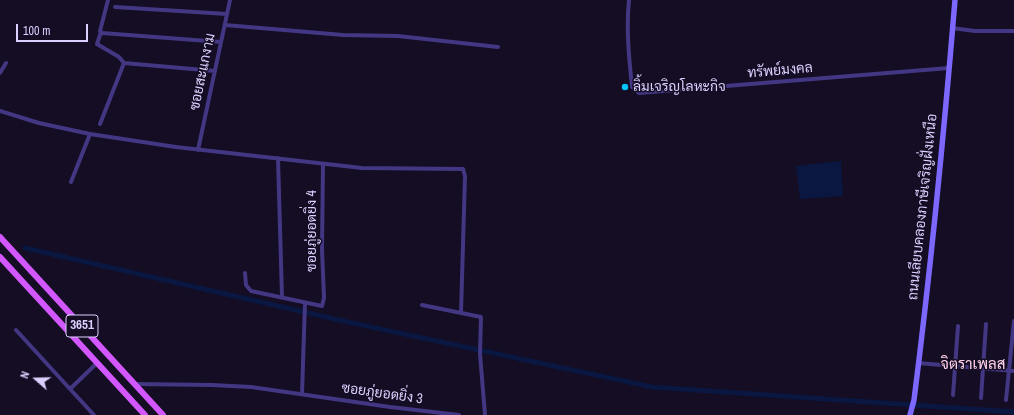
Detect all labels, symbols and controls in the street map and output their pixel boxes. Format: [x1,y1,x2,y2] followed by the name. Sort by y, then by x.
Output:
[18,16,90,42] scale bar
[23,23,50,39] text: 100 m
[187,32,219,112] street label: ซอยสะแกงาม
[747,60,813,82] street label: ทรัพย์มงคล
[633,79,726,95] place label: ลิ้มเจริญโลหะกิจ
[620,82,630,92] marker: ลิ้มเจริญโลหะกิจ
[905,113,941,301] street label: ถนนเลียบคลองภาษีเจริญฝั่งเหนือ
[304,190,320,272] street label: ซอยภู่ยอดยิ่ง 4
[66,315,98,337] road number: 3651
[941,356,1005,374] district label: จิตราเพลส
[16,359,56,399] north arrow
[17,369,32,380] text: N
[340,380,424,408] street label: ซอยภู่ยอดยิ่ง 3

